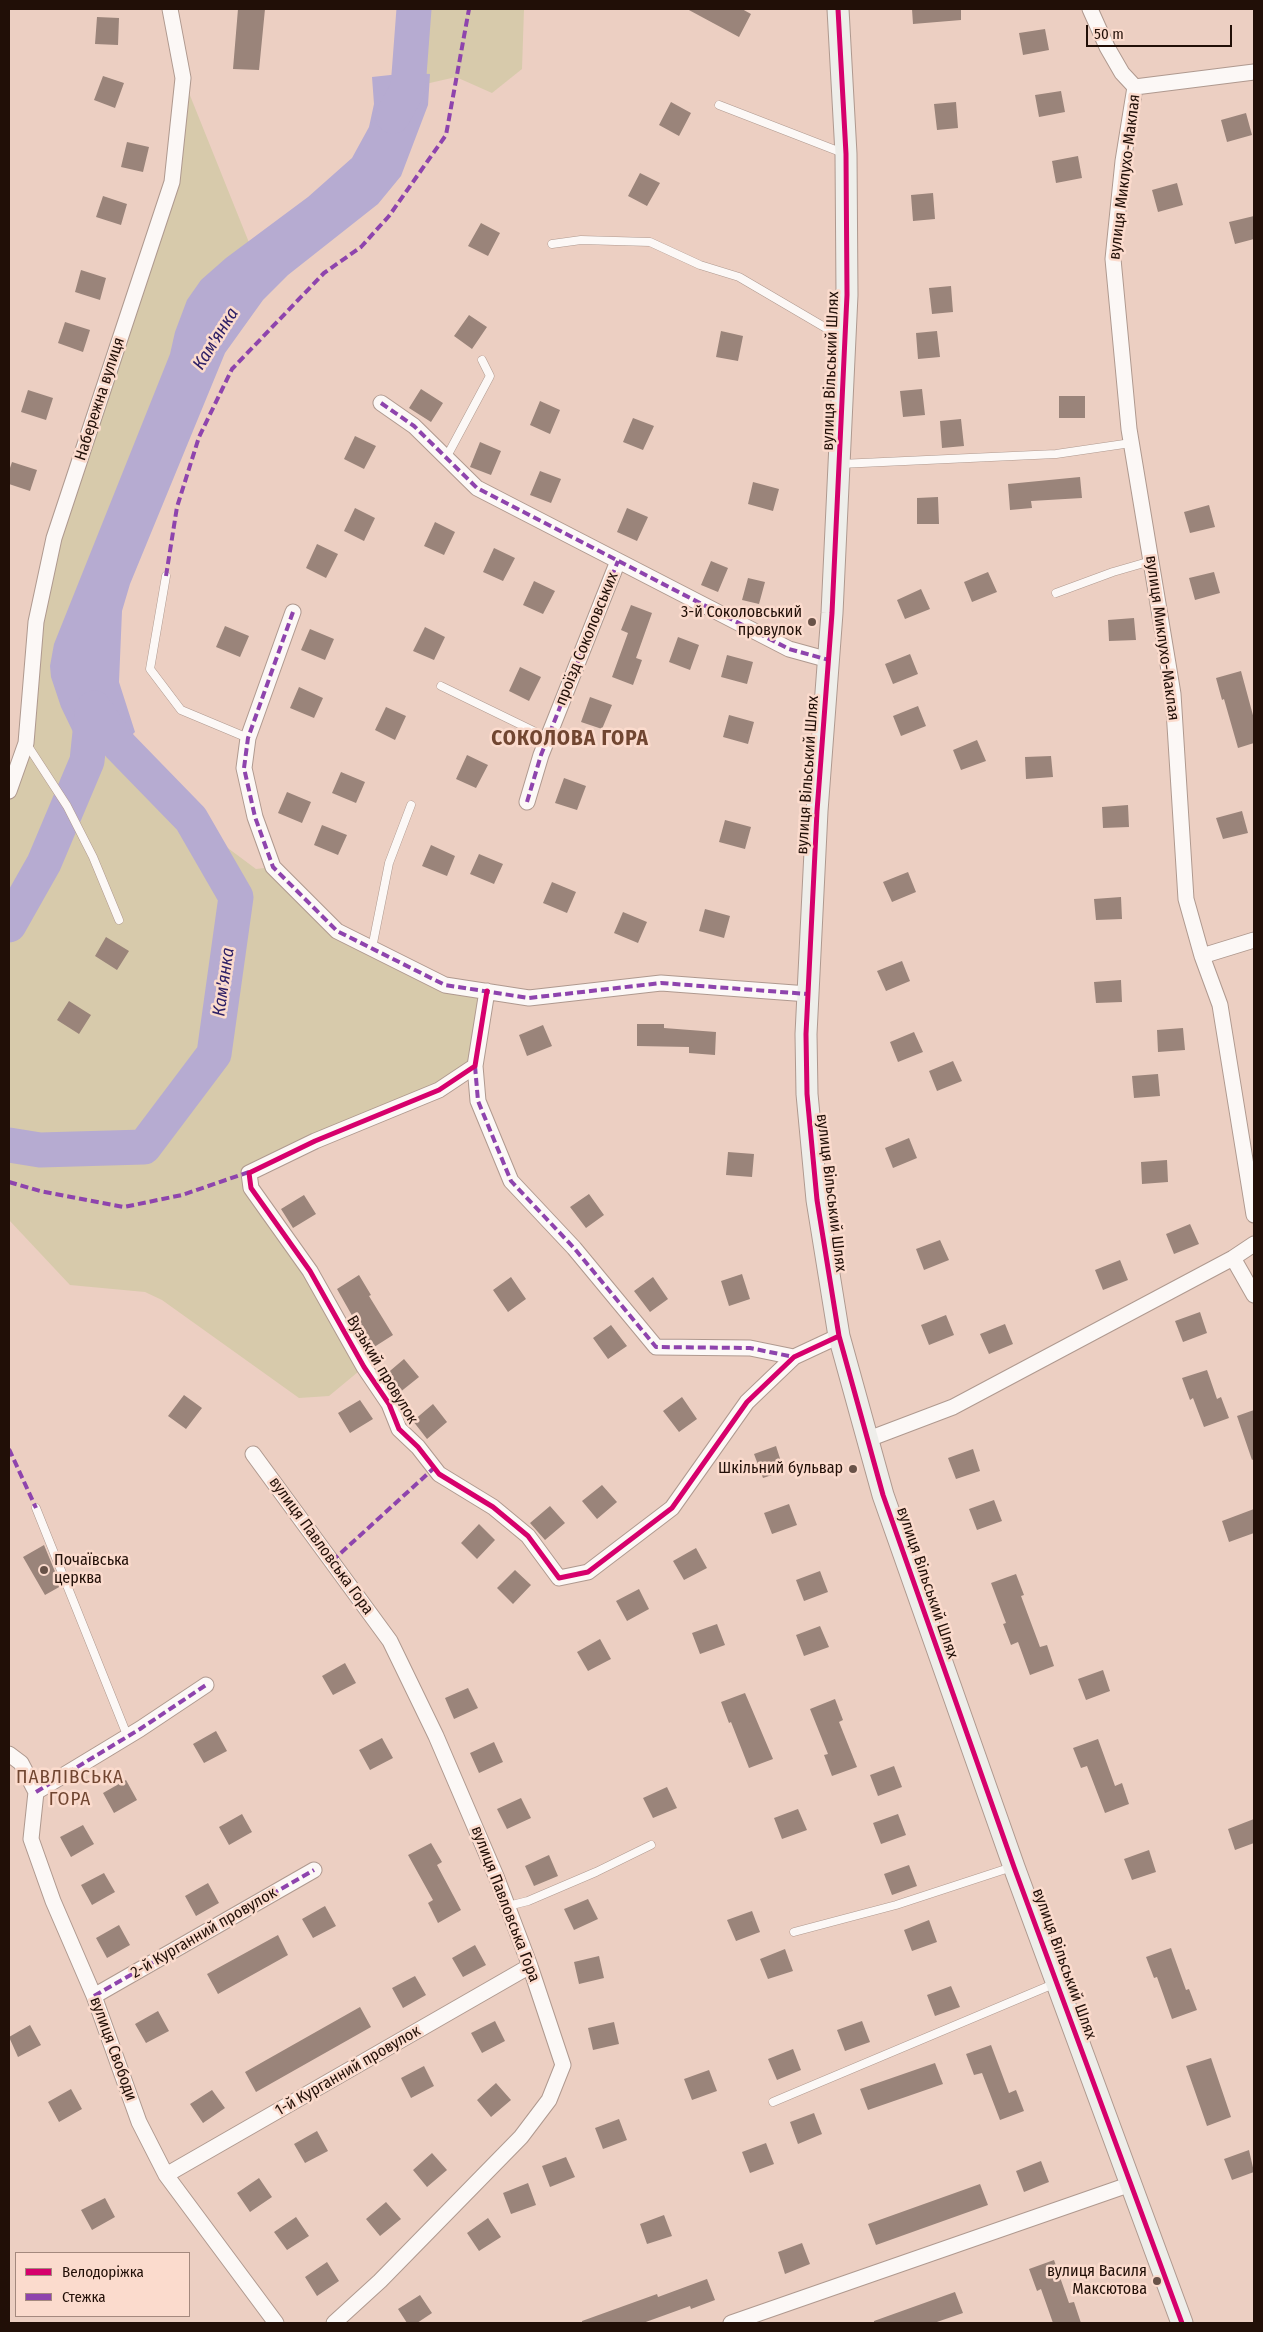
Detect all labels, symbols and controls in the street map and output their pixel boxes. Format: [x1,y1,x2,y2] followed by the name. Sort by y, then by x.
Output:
[1088,15,1234,47] scale bar
[1094,25,1124,43] text: 50 m
[1105,93,1145,261] street label: вулиця Миклухо-Маклая
[819,291,843,451] street label: вулиця Вільський Шлях
[188,304,244,374] water label: Кам'янка
[71,335,129,463] street label: Набережна вулиця
[1141,554,1183,722] street label: вулиця Миклухо-Маклая
[551,570,623,708] street label: проїзд Соколовських
[681,603,802,641] place label: 3-й Соколовський провулок
[806,616,818,628] marker: 3-й Соколовський провулок
[793,695,823,855] street label: вулиця Вільський Шлях
[490,726,650,752] district label: СОКОЛОВА ГОРА
[208,946,240,1018] water label: Кам'янка
[812,1113,850,1273] street label: вулиця Вільський Шлях
[342,1312,422,1428] street label: Вузький провулок
[718,1459,843,1479] place label: Шкільний бульвар
[847,1463,859,1475] marker: Шкільний бульвар
[265,1473,377,1619] street label: вулиця Павловська Гора
[892,1505,962,1661] street label: вулиця Вільський Шлях
[54,1551,129,1589] place label: Почаївська церква
[38,1564,50,1576] marker: Почаївська церква
[15,1767,125,1811] district label: ПАВЛІВСЬКА ГОРА
[466,1823,544,1985] street label: вулиця Павловська Гора
[128,1883,280,1983] street label: 2-й Курганний провулок
[1028,1886,1100,2042] street label: вулиця Вільський Шлях
[85,1994,141,2104] street label: вулиця Свободи
[272,2022,424,2120] street label: 1-й Курганний провулок
[15,2252,190,2317] legend
[1047,2262,1147,2300] place label: вулиця Василя Максютова
[62,2263,144,2281] text: Велодоріжка
[1151,2275,1163,2287] marker: вулиця Василя Максютова
[62,2288,106,2306] text: Стежка

